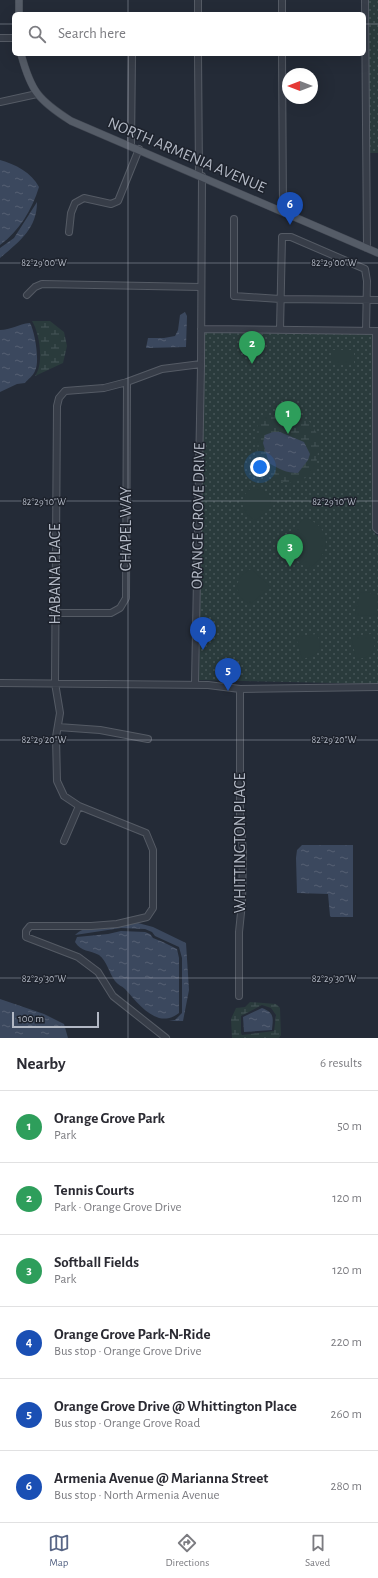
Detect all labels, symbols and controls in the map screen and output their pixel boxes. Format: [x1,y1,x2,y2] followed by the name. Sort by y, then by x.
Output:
[12,12,366,56] search box
[26,23,48,45] icon: search
[58,26,126,41] text: Search here
[282,68,318,104] north arrow
[105,114,269,196] street label: NORTH ARMENIA AVENUE
[277,192,303,225] pin: 6
[21,258,67,268] text: 82°29'00"W
[311,258,357,268] text: 82°29'00"W
[239,331,265,364] pin: 2
[275,401,301,434] pin: 1
[189,442,207,589] street label: ORANGE GROVE DRIVE
[250,457,270,477] your location
[118,486,134,571] street label: CHAPEL WAY
[22,497,66,507] text: 82°29'10"W
[312,497,356,507] text: 82°29'10"W
[47,523,63,624] street label: HABANA PLACE
[277,534,303,567] pin: 3
[190,617,216,650] pin: 4
[215,658,241,691] pin: 5
[22,735,66,745] text: 82°29'20"W
[312,735,356,745] text: 82°29'20"W
[232,772,248,913] street label: WHITTINGTON PLACE
[22,974,66,984] text: 82°29'30"W
[312,974,356,984] text: 82°29'30"W
[12,1010,99,1029] scale bar
[18,1013,44,1024] text: 100 m
[16,1055,66,1072] text: Nearby
[320,1057,362,1070] text: 6 results
[54,1111,165,1126] text: Orange Grove Park
[27,1120,31,1133] text: 1
[337,1120,362,1133] text: 50 m
[54,1129,76,1142] text: Park
[54,1183,134,1198] text: Tennis Courts
[26,1192,32,1205] text: 2
[332,1192,362,1205] text: 120 m
[54,1201,182,1214] text: Park · Orange Grove Drive
[54,1255,139,1270] text: Softball Fields
[26,1264,32,1277] text: 3
[332,1264,362,1277] text: 120 m
[54,1273,76,1286] text: Park
[54,1327,210,1342] text: Orange Grove Park-N-Ride
[26,1336,32,1349] text: 4
[331,1336,362,1349] text: 220 m
[54,1345,201,1358] text: Bus stop · Orange Grove Drive
[54,1399,297,1414] text: Orange Grove Drive @ Whittington Place
[26,1408,32,1421] text: 5
[331,1408,362,1421] text: 260 m
[54,1417,200,1430] text: Bus stop · Orange Grove Road
[54,1471,268,1486] text: Armenia Avenue @ Marianna Street
[26,1480,32,1493] text: 6
[331,1480,362,1493] text: 280 m
[54,1489,220,1502] text: Bus stop · North Armenia Avenue
[48,1532,70,1569] tab: Map
[165,1532,209,1569] tab: Directions
[305,1532,330,1569] tab: Saved

